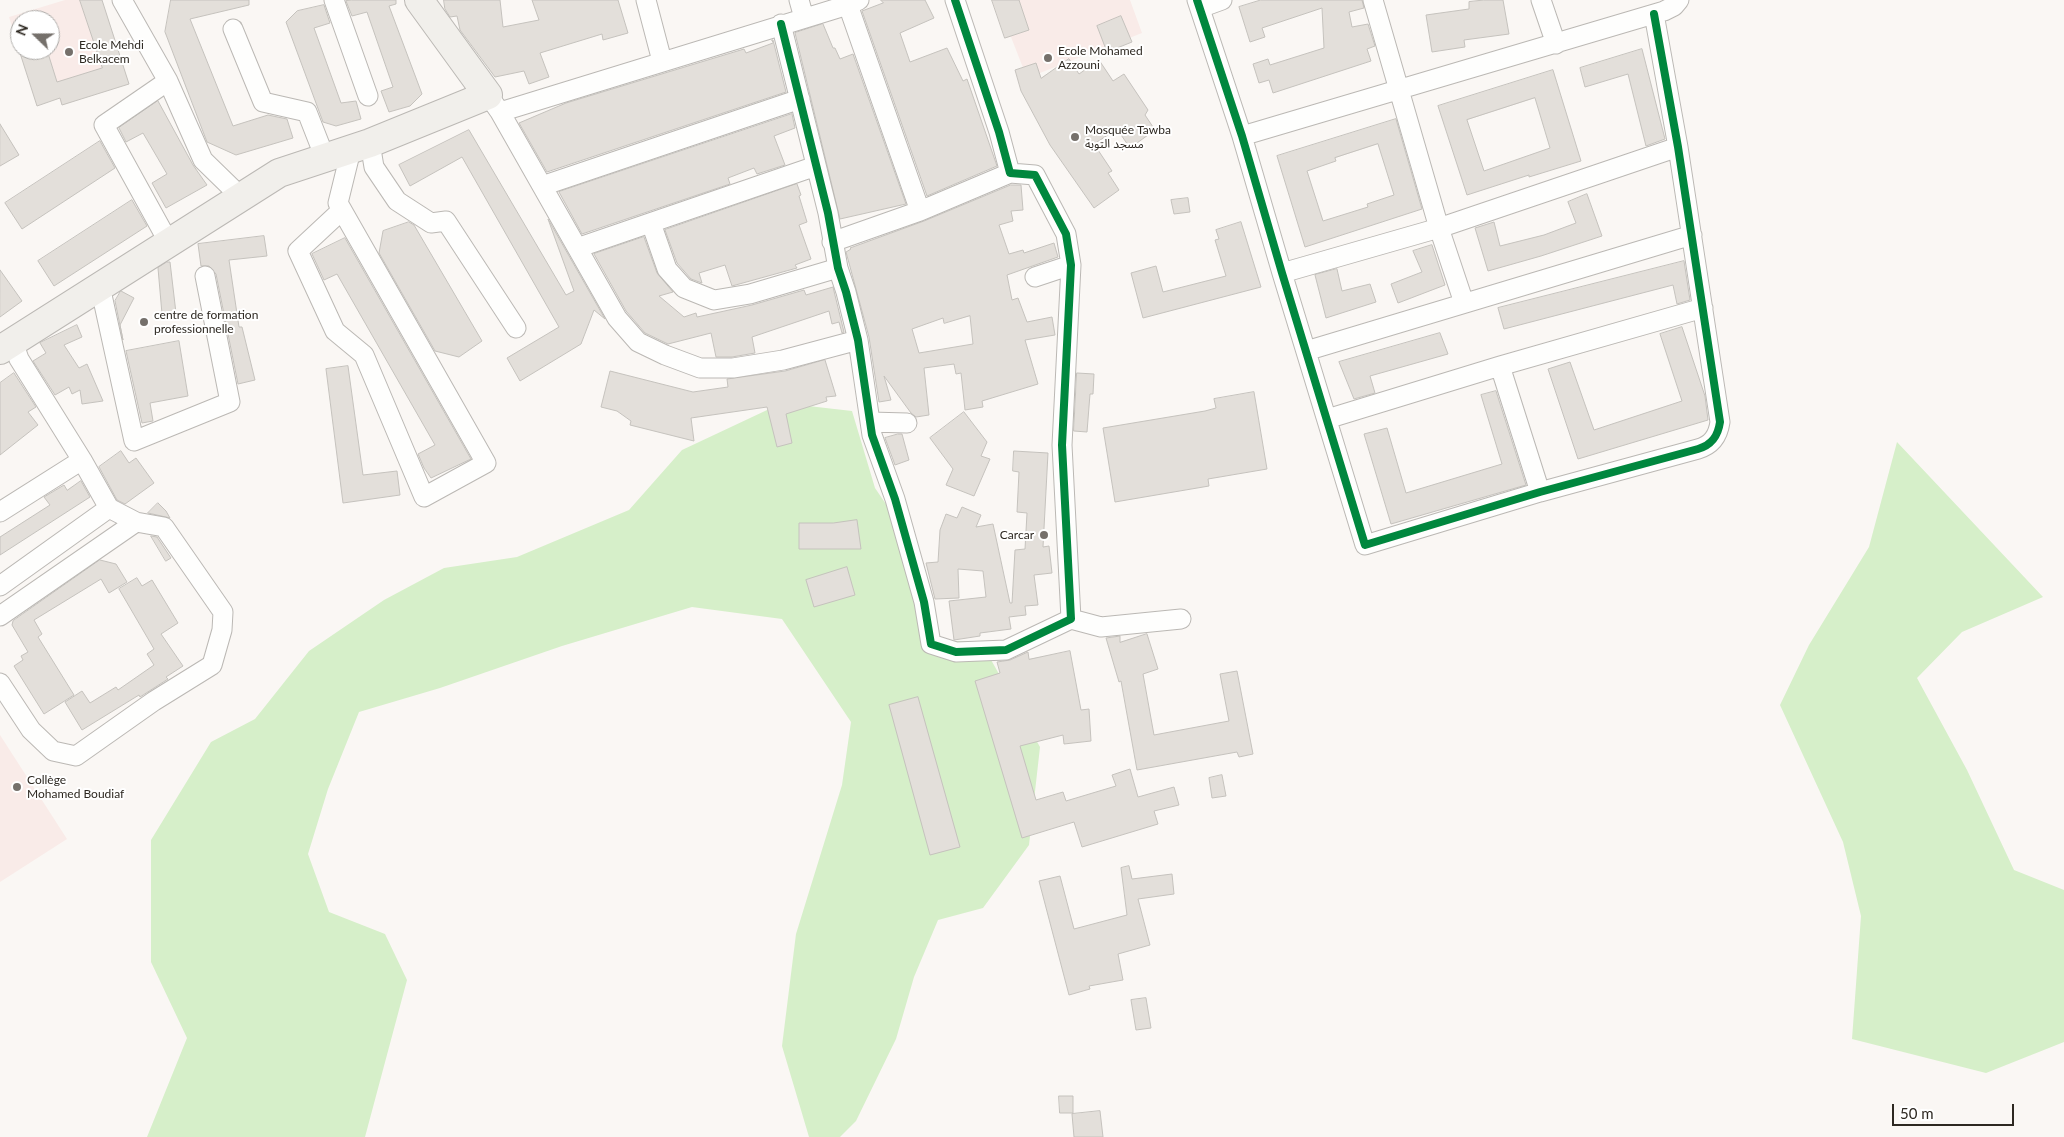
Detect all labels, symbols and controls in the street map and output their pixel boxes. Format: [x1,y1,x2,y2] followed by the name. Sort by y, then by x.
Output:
[10,10,60,60] north arrow
[12,21,31,38] text: N
[79,38,144,66] place label: Ecole Mehdi Belkacem
[1058,44,1143,72] place label: Ecole Mohamed Azzouni
[63,46,75,58] marker: Ecole Mehdi Belkacem
[1042,52,1054,64] marker: Ecole Mohamed Azzouni
[1085,123,1171,151] place label: Mosquée Tawba مسجد التوبة
[1069,131,1081,143] marker: Mosquée Tawba مسجد التوبة
[154,308,258,336] place label: centre de formation professionnelle
[138,316,150,328] marker: centre de formation professionnelle
[1000,528,1034,542] place label: Carcar
[1038,529,1050,541] marker: Carcar
[27,773,124,801] place label: Collège Mohamed Boudiaf
[11,781,23,793] marker: Collège Mohamed Boudiaf
[1894,1094,2016,1126] scale bar
[1900,1104,1934,1122] text: 50 m

